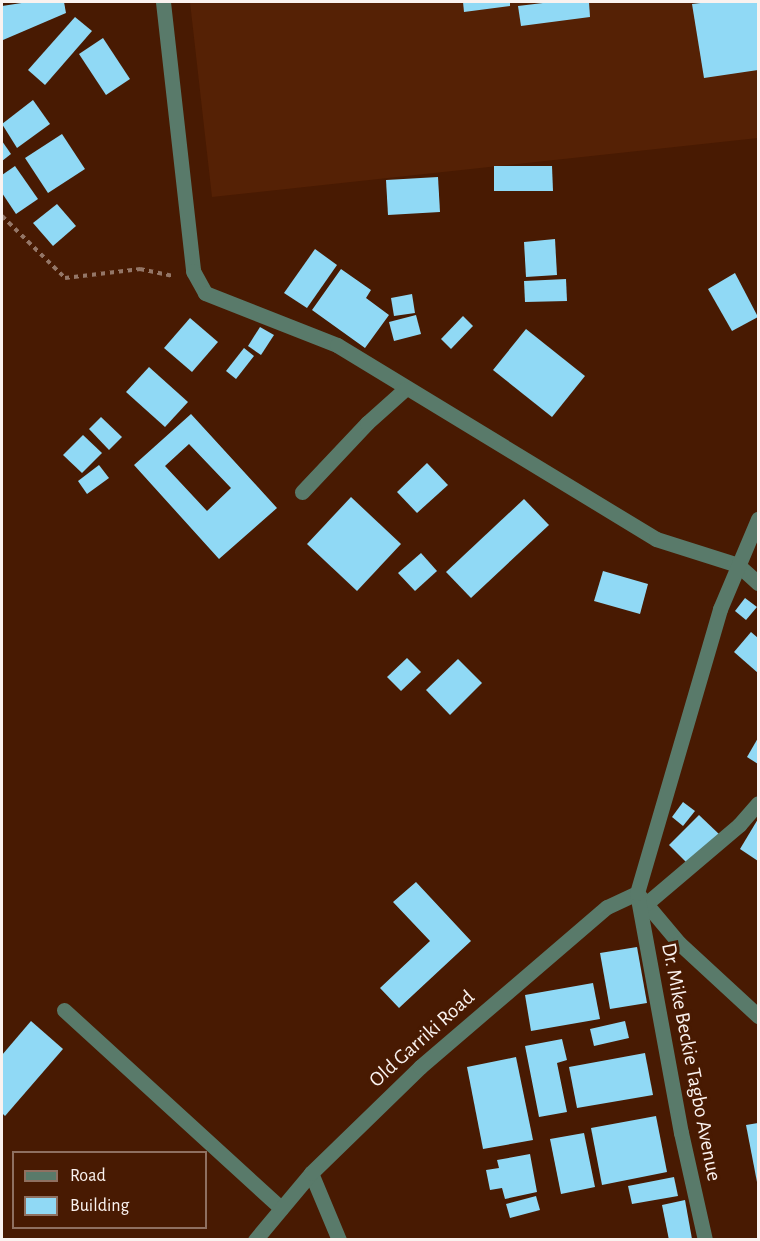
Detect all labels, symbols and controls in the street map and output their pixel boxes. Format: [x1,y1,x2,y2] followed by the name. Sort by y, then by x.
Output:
[656,941,726,1183] street label: Dr. Mike Beckie Tagbo Avenue
[364,985,480,1093] street label: Old Garriki Road
[12,1151,207,1229] legend
[70,1167,106,1185] text: Road
[70,1197,129,1215] text: Building

